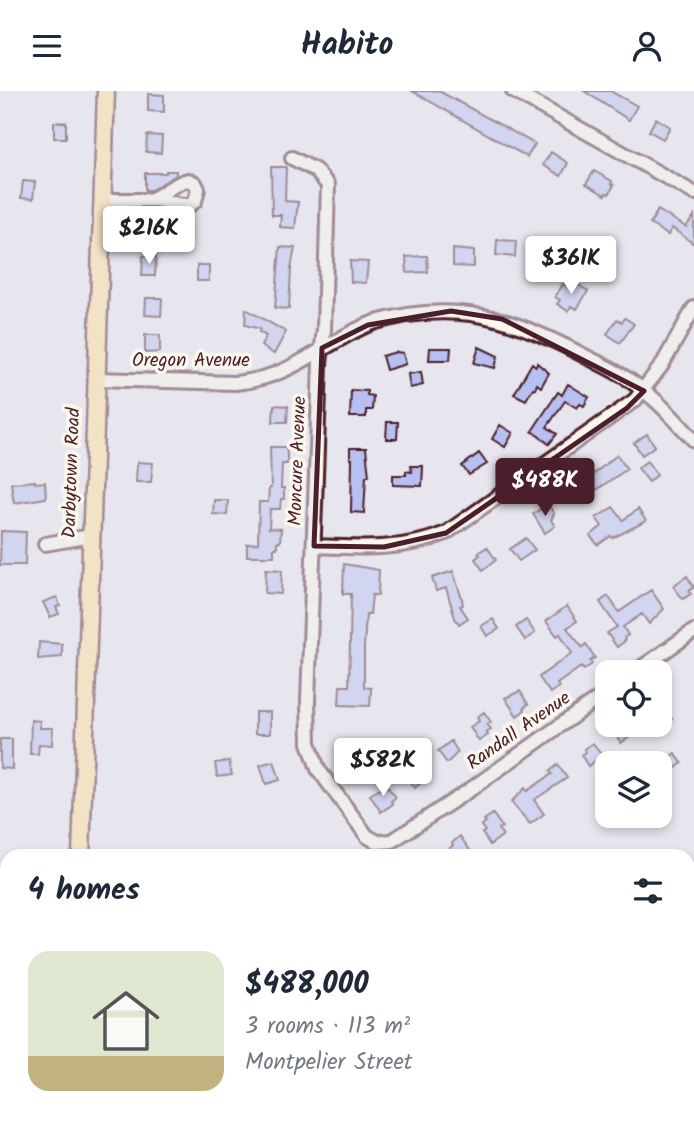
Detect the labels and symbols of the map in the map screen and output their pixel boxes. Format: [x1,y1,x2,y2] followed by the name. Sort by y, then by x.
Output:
[100,207,198,266] pin: $216K
[522,237,620,296] pin: $361K
[132,346,250,376] street label: Oregon Avenue
[281,395,315,526] street label: Moncure Avenue
[55,407,89,539] street label: Darbytown Road
[496,459,594,518] pin: $488K
[461,684,578,778] street label: Randall Avenue
[334,739,432,798] pin: $582K

